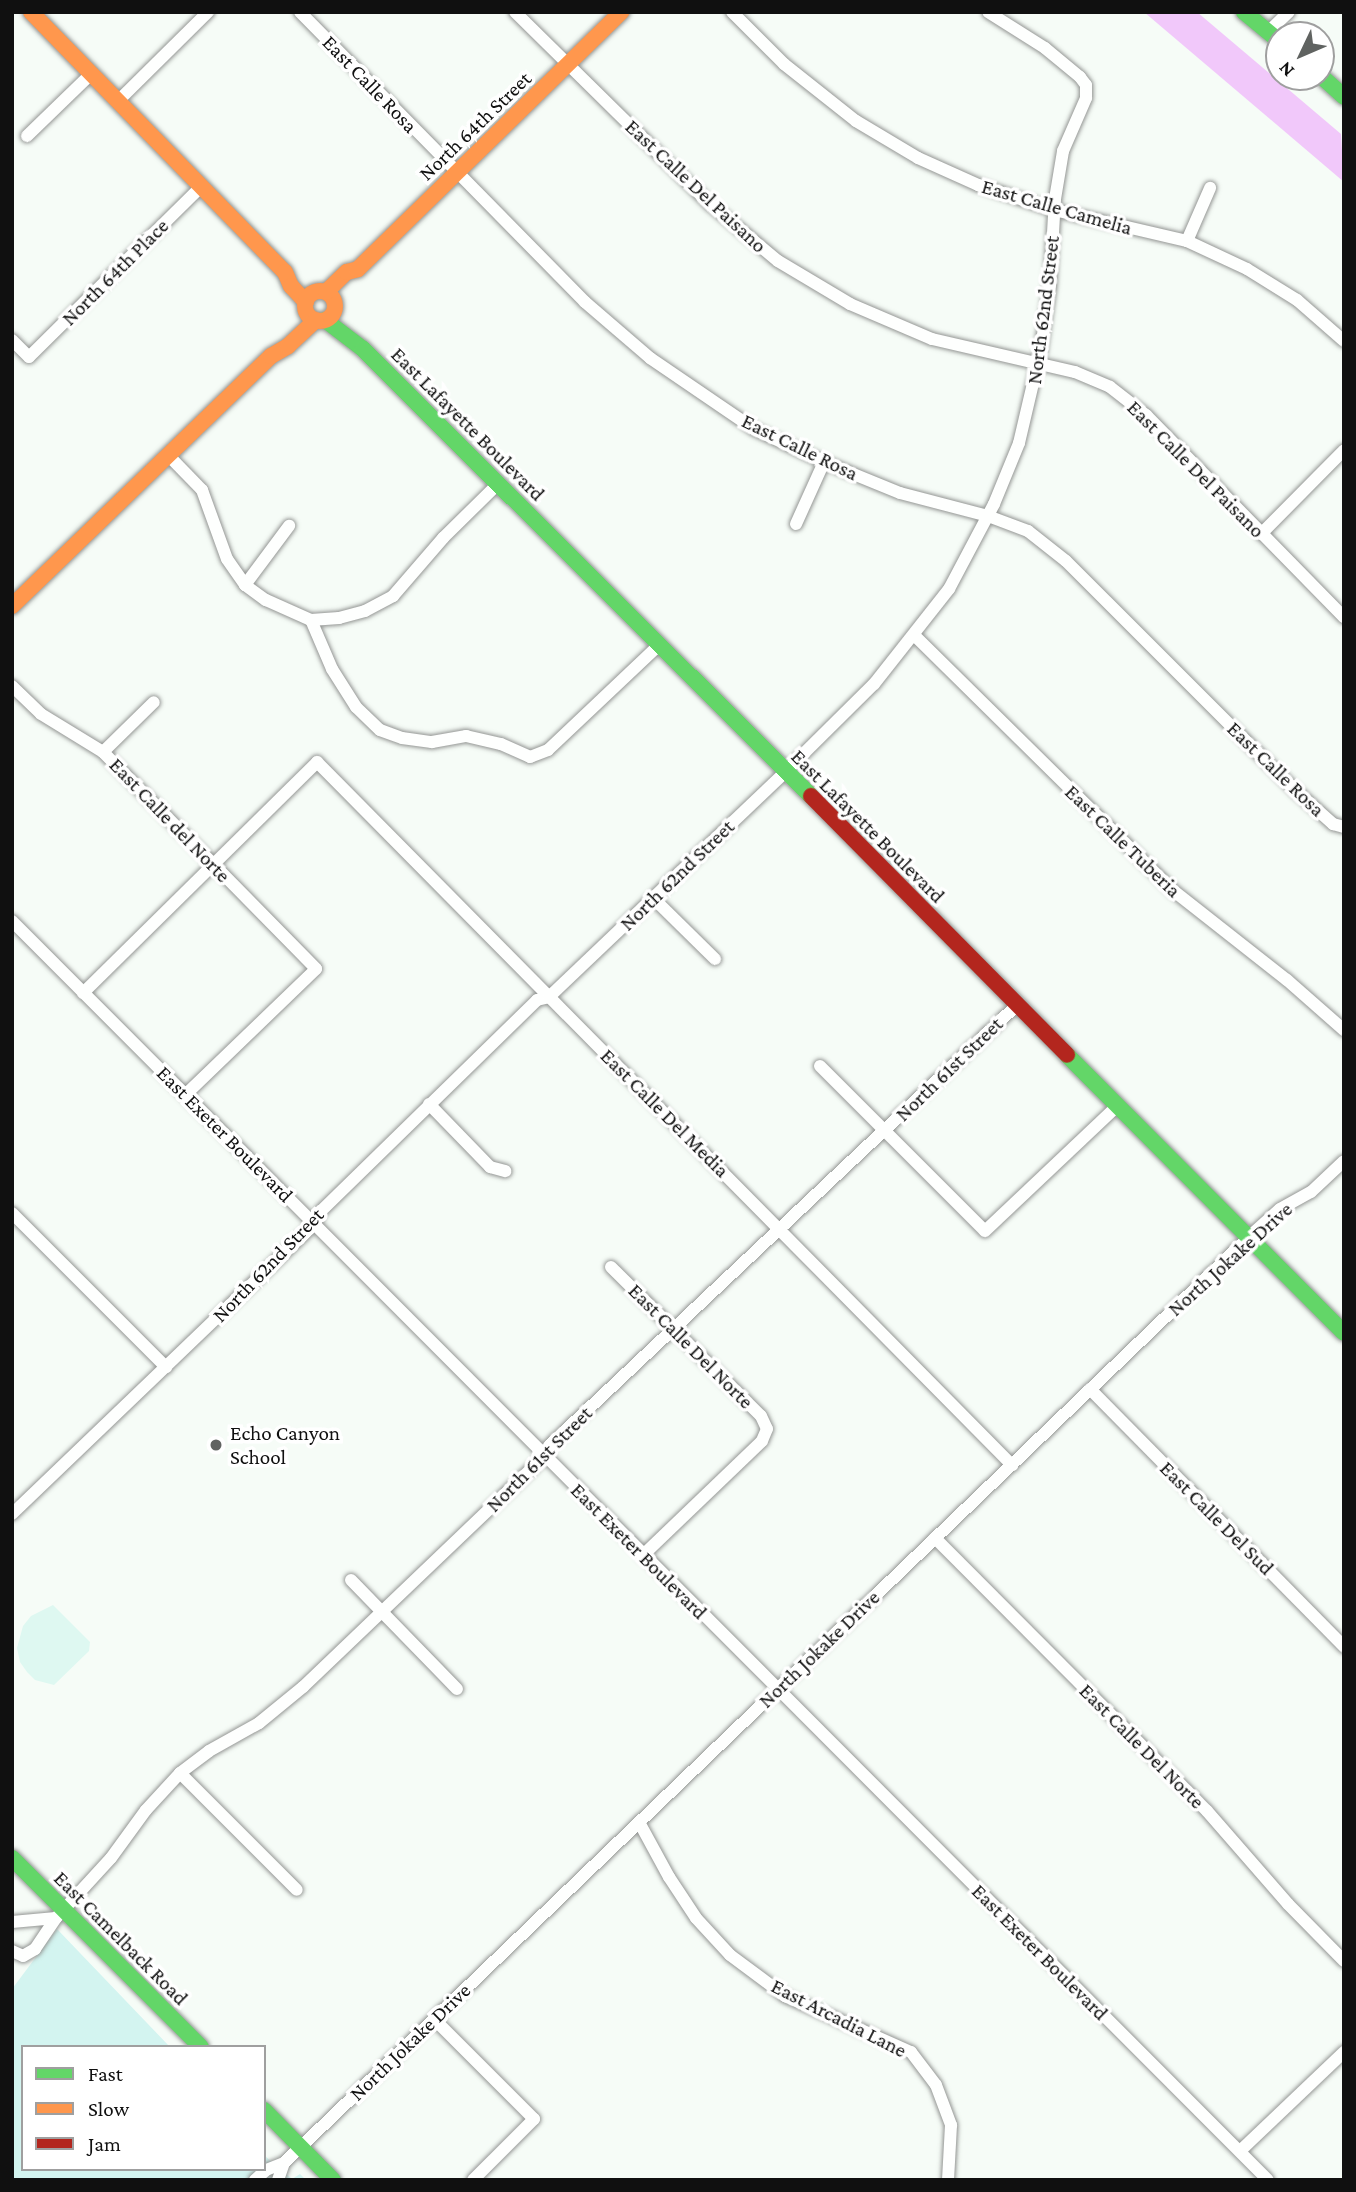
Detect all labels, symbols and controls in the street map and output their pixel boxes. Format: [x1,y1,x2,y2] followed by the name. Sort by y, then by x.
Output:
[1265,21,1335,91] north arrow
[317,30,423,138] street label: East Calle Rosa
[1274,58,1298,82] text: N
[414,66,536,186] street label: North 64th Street
[620,114,772,258] street label: East Calle Del Paisano
[979,173,1135,241] street label: East Calle Camelia
[56,213,174,331] street label: North 64th Place
[1021,234,1065,386] street label: North 62nd Street
[386,342,550,506] street label: East Lafayette Boulevard
[1122,395,1270,543] street label: East Calle Del Paisano
[738,408,862,486] street label: East Calle Rosa
[1222,716,1330,822] street label: East Calle Rosa
[786,744,950,908] street label: East Lafayette Boulevard
[104,752,236,888] street label: East Calle del Norte
[1060,779,1186,903] street label: East Calle Tuberia
[614,814,740,936] street label: North 62nd Street
[890,1011,1008,1127] street label: North 61st Street
[595,1043,735,1183] street label: East Calle Del Media
[152,1061,298,1207] street label: East Exeter Boulevard
[1163,1197,1297,1321] street label: North Jokake Drive
[207,1202,329,1328] street label: North 62nd Street
[623,1278,759,1414] street label: East Calle Del Norte
[481,1401,597,1517] street label: North 61st Street
[230,1420,340,1470] place label: Echo Canyon School
[208,1437,224,1453] marker: Echo Canyon School
[1155,1456,1279,1580] street label: East Calle Del Sud
[566,1478,712,1624] street label: East Exeter Boulevard
[753,1585,885,1713] street label: North Jokake Drive
[1074,1678,1210,1814] street label: East Calle Del Norte
[49,1866,193,2010] street label: East Camelback Road
[967,1879,1113,2025] street label: East Exeter Boulevard
[767,1973,911,2063] street label: East Arcadia Lane
[344,1978,476,2106] street label: North Jokake Drive
[21,2045,266,2171] legend
[88,2062,123,2086] text: Fast
[88,2097,129,2121] text: Slow
[88,2132,121,2156] text: Jam

